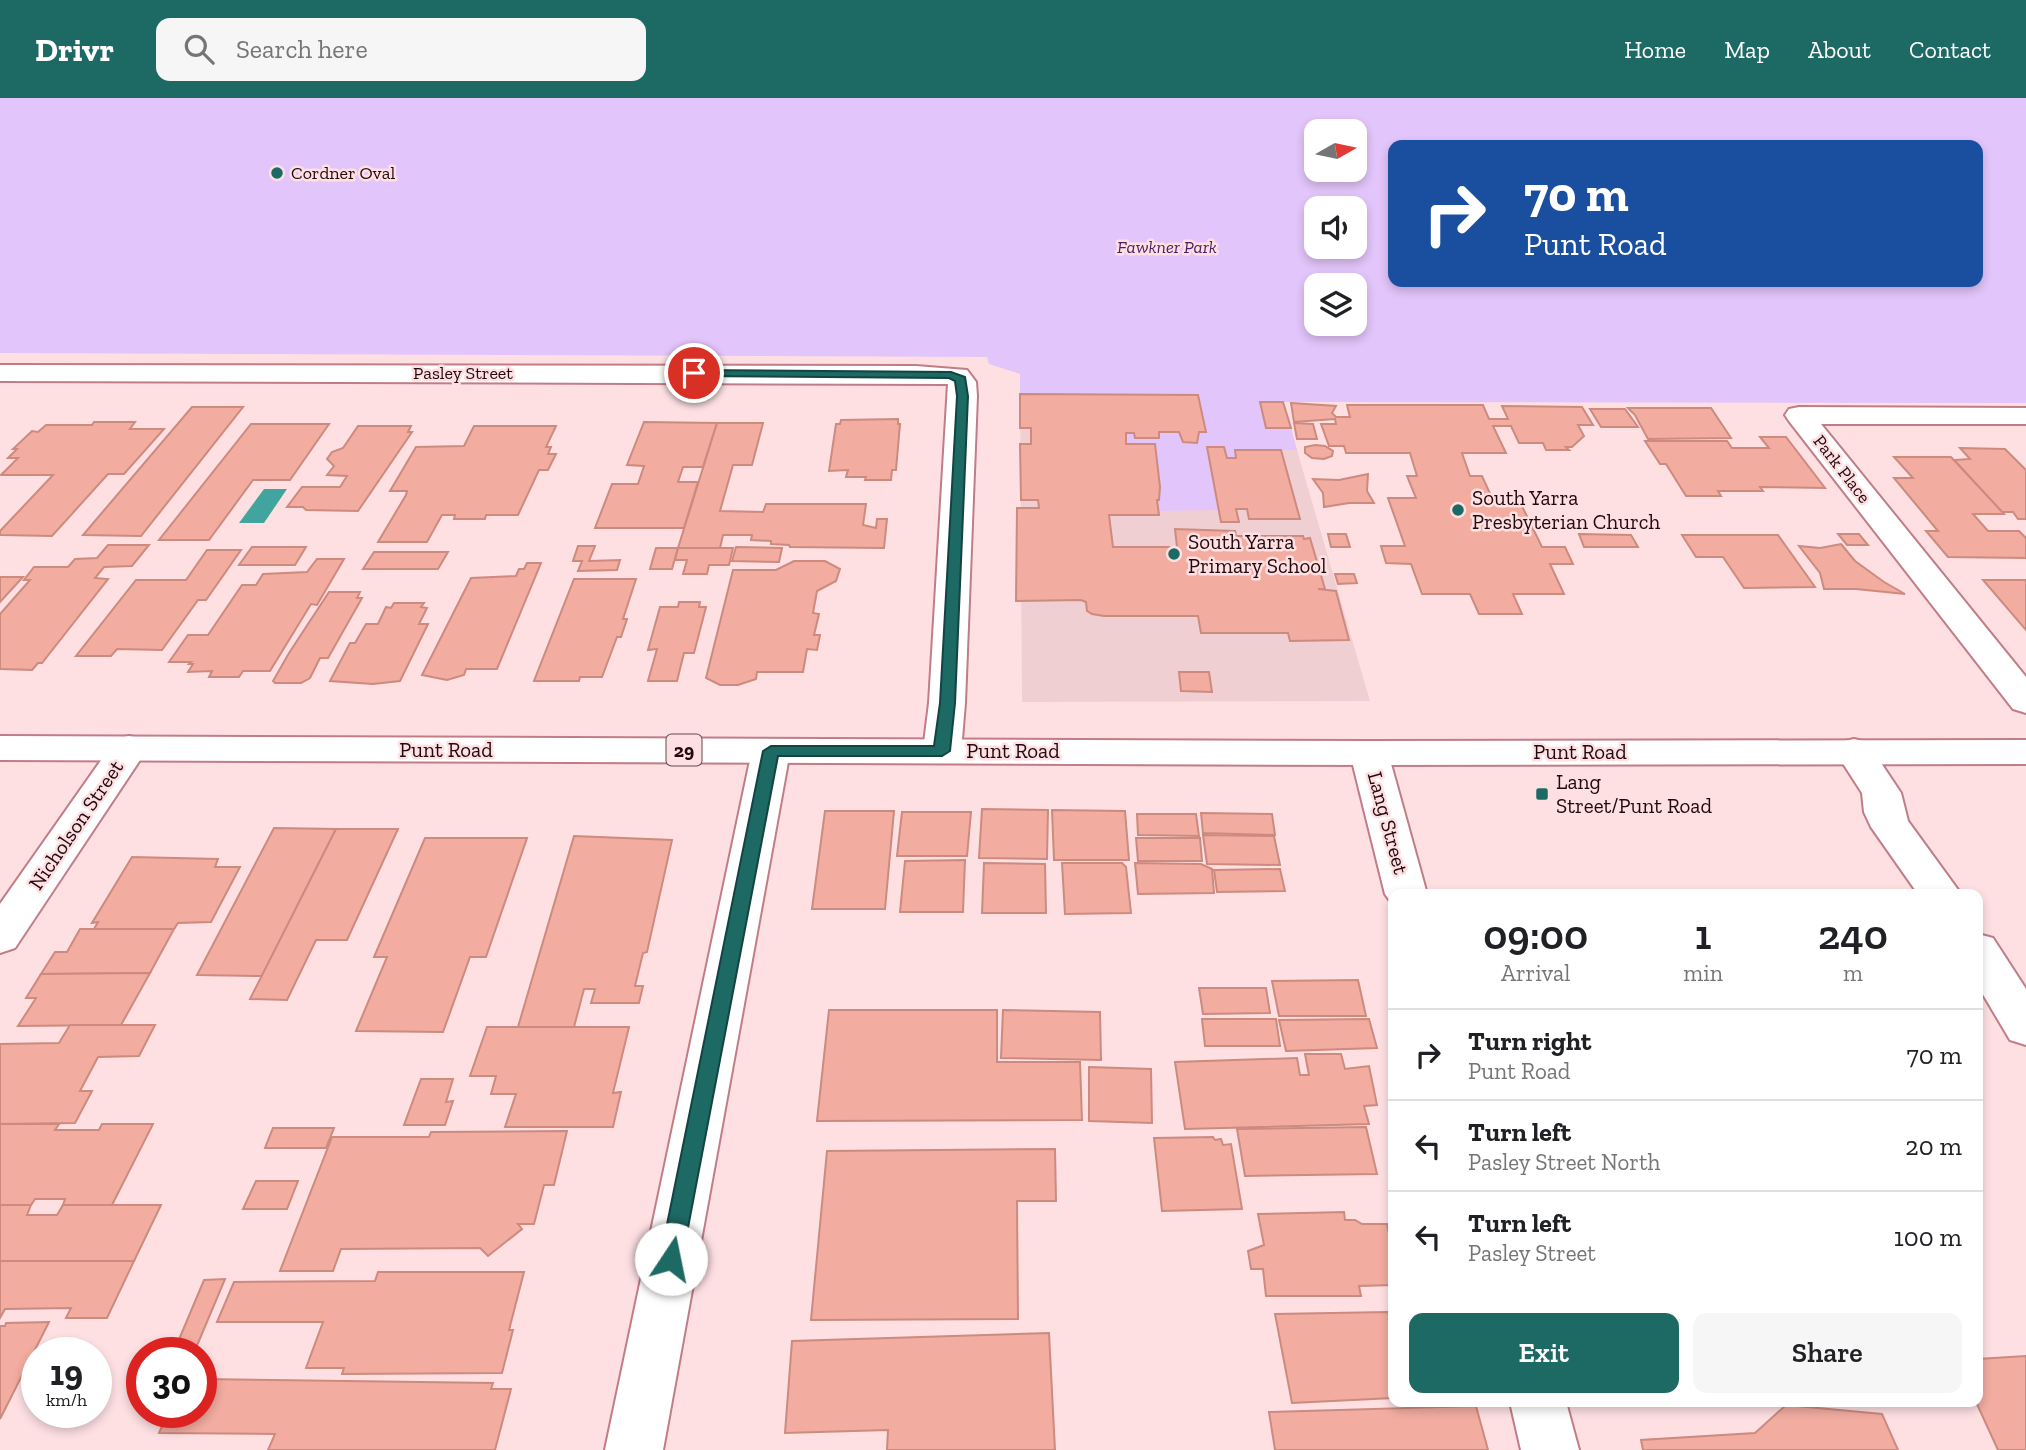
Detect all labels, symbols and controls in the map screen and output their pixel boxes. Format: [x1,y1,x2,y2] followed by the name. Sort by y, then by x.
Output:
[156,18,646,81] search box
[35,30,114,69] text: Drivr
[180,30,218,68] icon: search
[236,33,368,65] text: Search here
[1624,35,1686,64] text: Home
[1724,35,1770,64] text: Map
[1808,35,1871,64] text: About
[1909,35,1991,64] text: Contact
[1304,119,1367,182] north arrow
[1304,119,1367,336] map controls
[291,162,395,184] place label: Cordner Oval
[269,165,285,181] marker: Cordner Oval
[1524,165,1629,224] text: 70 m
[1409,168,1500,259] icon: right
[1304,196,1367,259] button: sound
[1524,225,1667,263] text: Punt Road
[1117,236,1217,258] park label: Fawkner Park
[1304,273,1367,336] button: layers
[664,343,724,403] pin
[675,354,713,392] icon: arrive
[413,362,513,384] street label: Pasley Street
[1809,431,1875,507] street label: Park Place
[1472,485,1660,534] place label: South Yarra Presbyterian Church
[1450,502,1466,518] marker: South Yarra Presbyterian Church
[1188,529,1327,578] place label: South Yarra Primary School
[1166,546,1182,562] marker: South Yarra Primary School
[666,734,702,765] road number: 29
[399,737,493,762] street label: Punt Road
[966,738,1060,763] street label: Punt Road
[1533,739,1627,764] street label: Punt Road
[23,755,128,894] street label: Nicholson Street
[1363,769,1414,877] street label: Lang Street
[1556,769,1713,818] place label: Lang Street/Punt Road
[1534,786,1550,802] marker: Lang Street/Punt Road
[1483,909,1588,960] text: 09:00
[1695,909,1711,960] text: 1
[1818,909,1888,960] text: 240
[1501,959,1570,987] text: Arrival
[1683,959,1723,987] text: min
[1843,959,1863,987] text: m
[1468,1025,1591,1057] text: Turn right
[1409,1036,1447,1074] icon: right
[1906,1039,1962,1071] text: 70 m
[1468,1057,1571,1085] text: Punt Road
[1468,1116,1571,1148] text: Turn left
[1409,1127,1447,1165] icon: left
[1905,1130,1962,1162] text: 20 m
[1468,1148,1660,1176] text: Pasley Street North
[1468,1207,1571,1239] text: Turn left
[1409,1218,1447,1256] icon: left
[1894,1221,1962,1253] text: 100 m
[634,1222,708,1296] position arrow
[1468,1239,1596,1267] text: Pasley Street
[1409,1313,1679,1393] button: Exit
[1693,1313,1962,1393] button: Share
[126,1337,217,1428] speed limit sign: 30
[50,1352,83,1394] text: 19
[46,1389,87,1411] text: km/h

